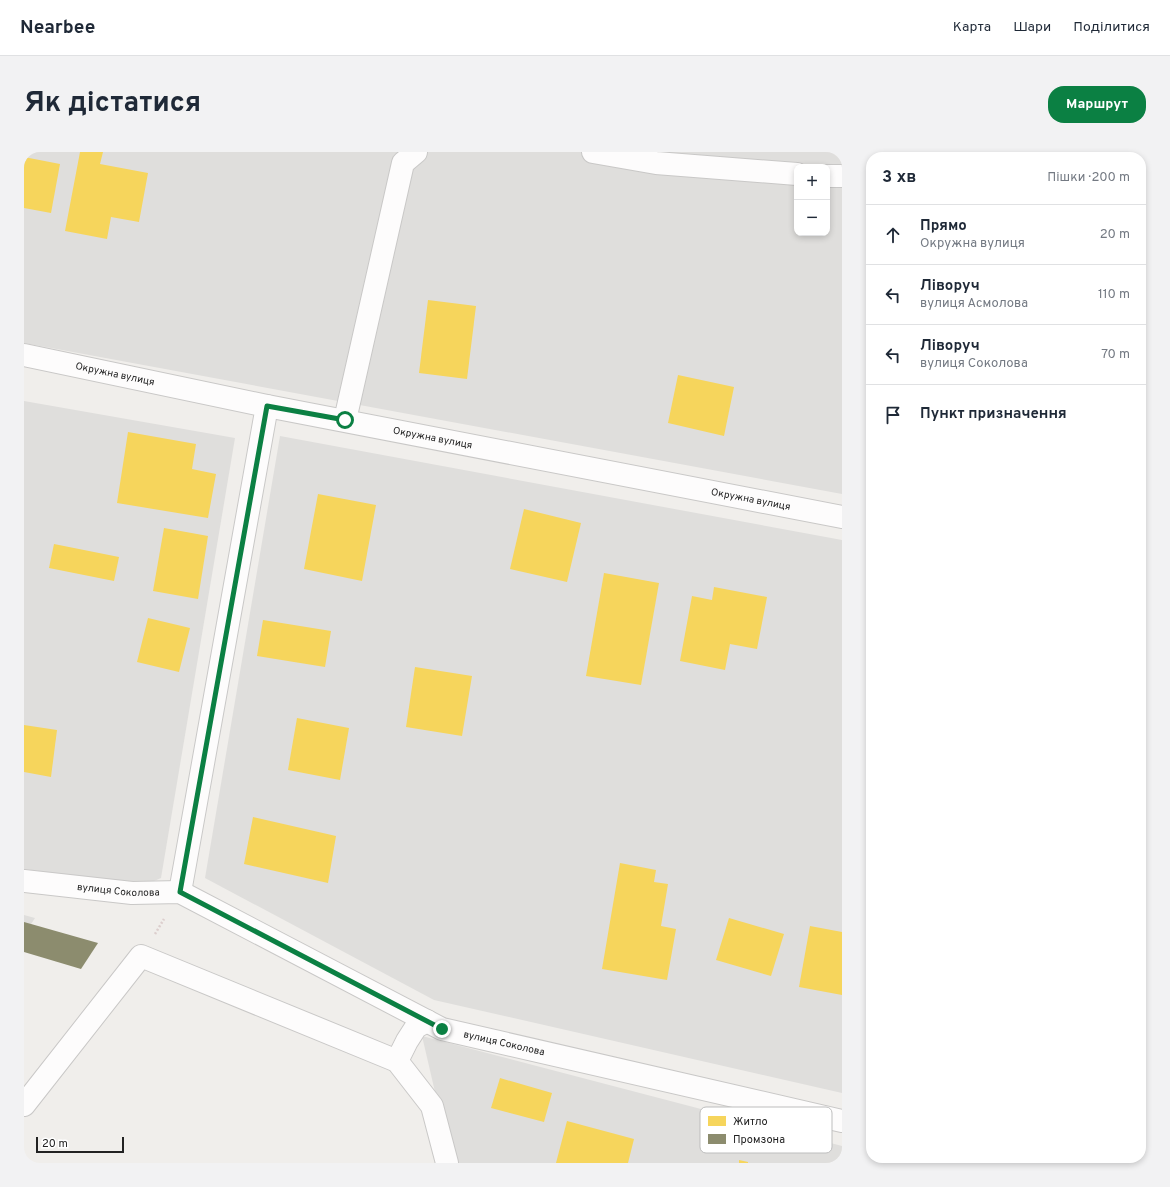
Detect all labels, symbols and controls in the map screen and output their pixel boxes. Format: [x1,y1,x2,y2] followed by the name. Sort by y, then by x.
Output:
[20,16,95,40] text: Nearbee
[953,19,991,36] text: Карта
[1013,19,1051,36] text: Шари
[1073,19,1150,36] text: Поділитися
[24,86,201,122] text: Як дістатися
[1048,86,1146,123] button: Маршрут
[794,164,830,236] map controls
[794,164,830,200] button: +
[882,167,916,189] text: 3 хв
[1047,170,1130,186] text: Пішки · 200 m
[794,200,830,236] button: −
[920,217,967,236] text: Прямо
[882,224,904,246] icon: ahead
[1100,227,1130,243] text: 20 m
[920,236,1025,252] text: Окружна вулиця
[920,277,980,296] text: Ліворуч
[882,284,904,306] icon: left
[1098,287,1130,303] text: 110 m
[920,296,1028,312] text: вулиця Асмолова
[920,337,980,356] text: Ліворуч
[882,344,904,366] icon: left
[1101,347,1130,363] text: 70 m
[920,356,1028,372] text: вулиця Соколова
[74,359,156,389] street label: Окружна вулиця
[882,404,904,426] icon: arrive
[920,405,1067,424] text: Пункт призначення
[336,411,354,429] route start
[392,424,474,452] street label: Окружна вулиця
[710,485,792,513] street label: Окружна вулиця
[76,880,160,900] street label: вулиця Соколова
[433,1020,451,1038] route end
[462,1028,546,1059] street label: вулиця Соколова
[700,1107,832,1153] legend
[733,1115,768,1129] text: Житло
[733,1133,785,1147] text: Промзона
[36,1135,124,1154] scale bar
[42,1137,68,1151] text: 20 m

